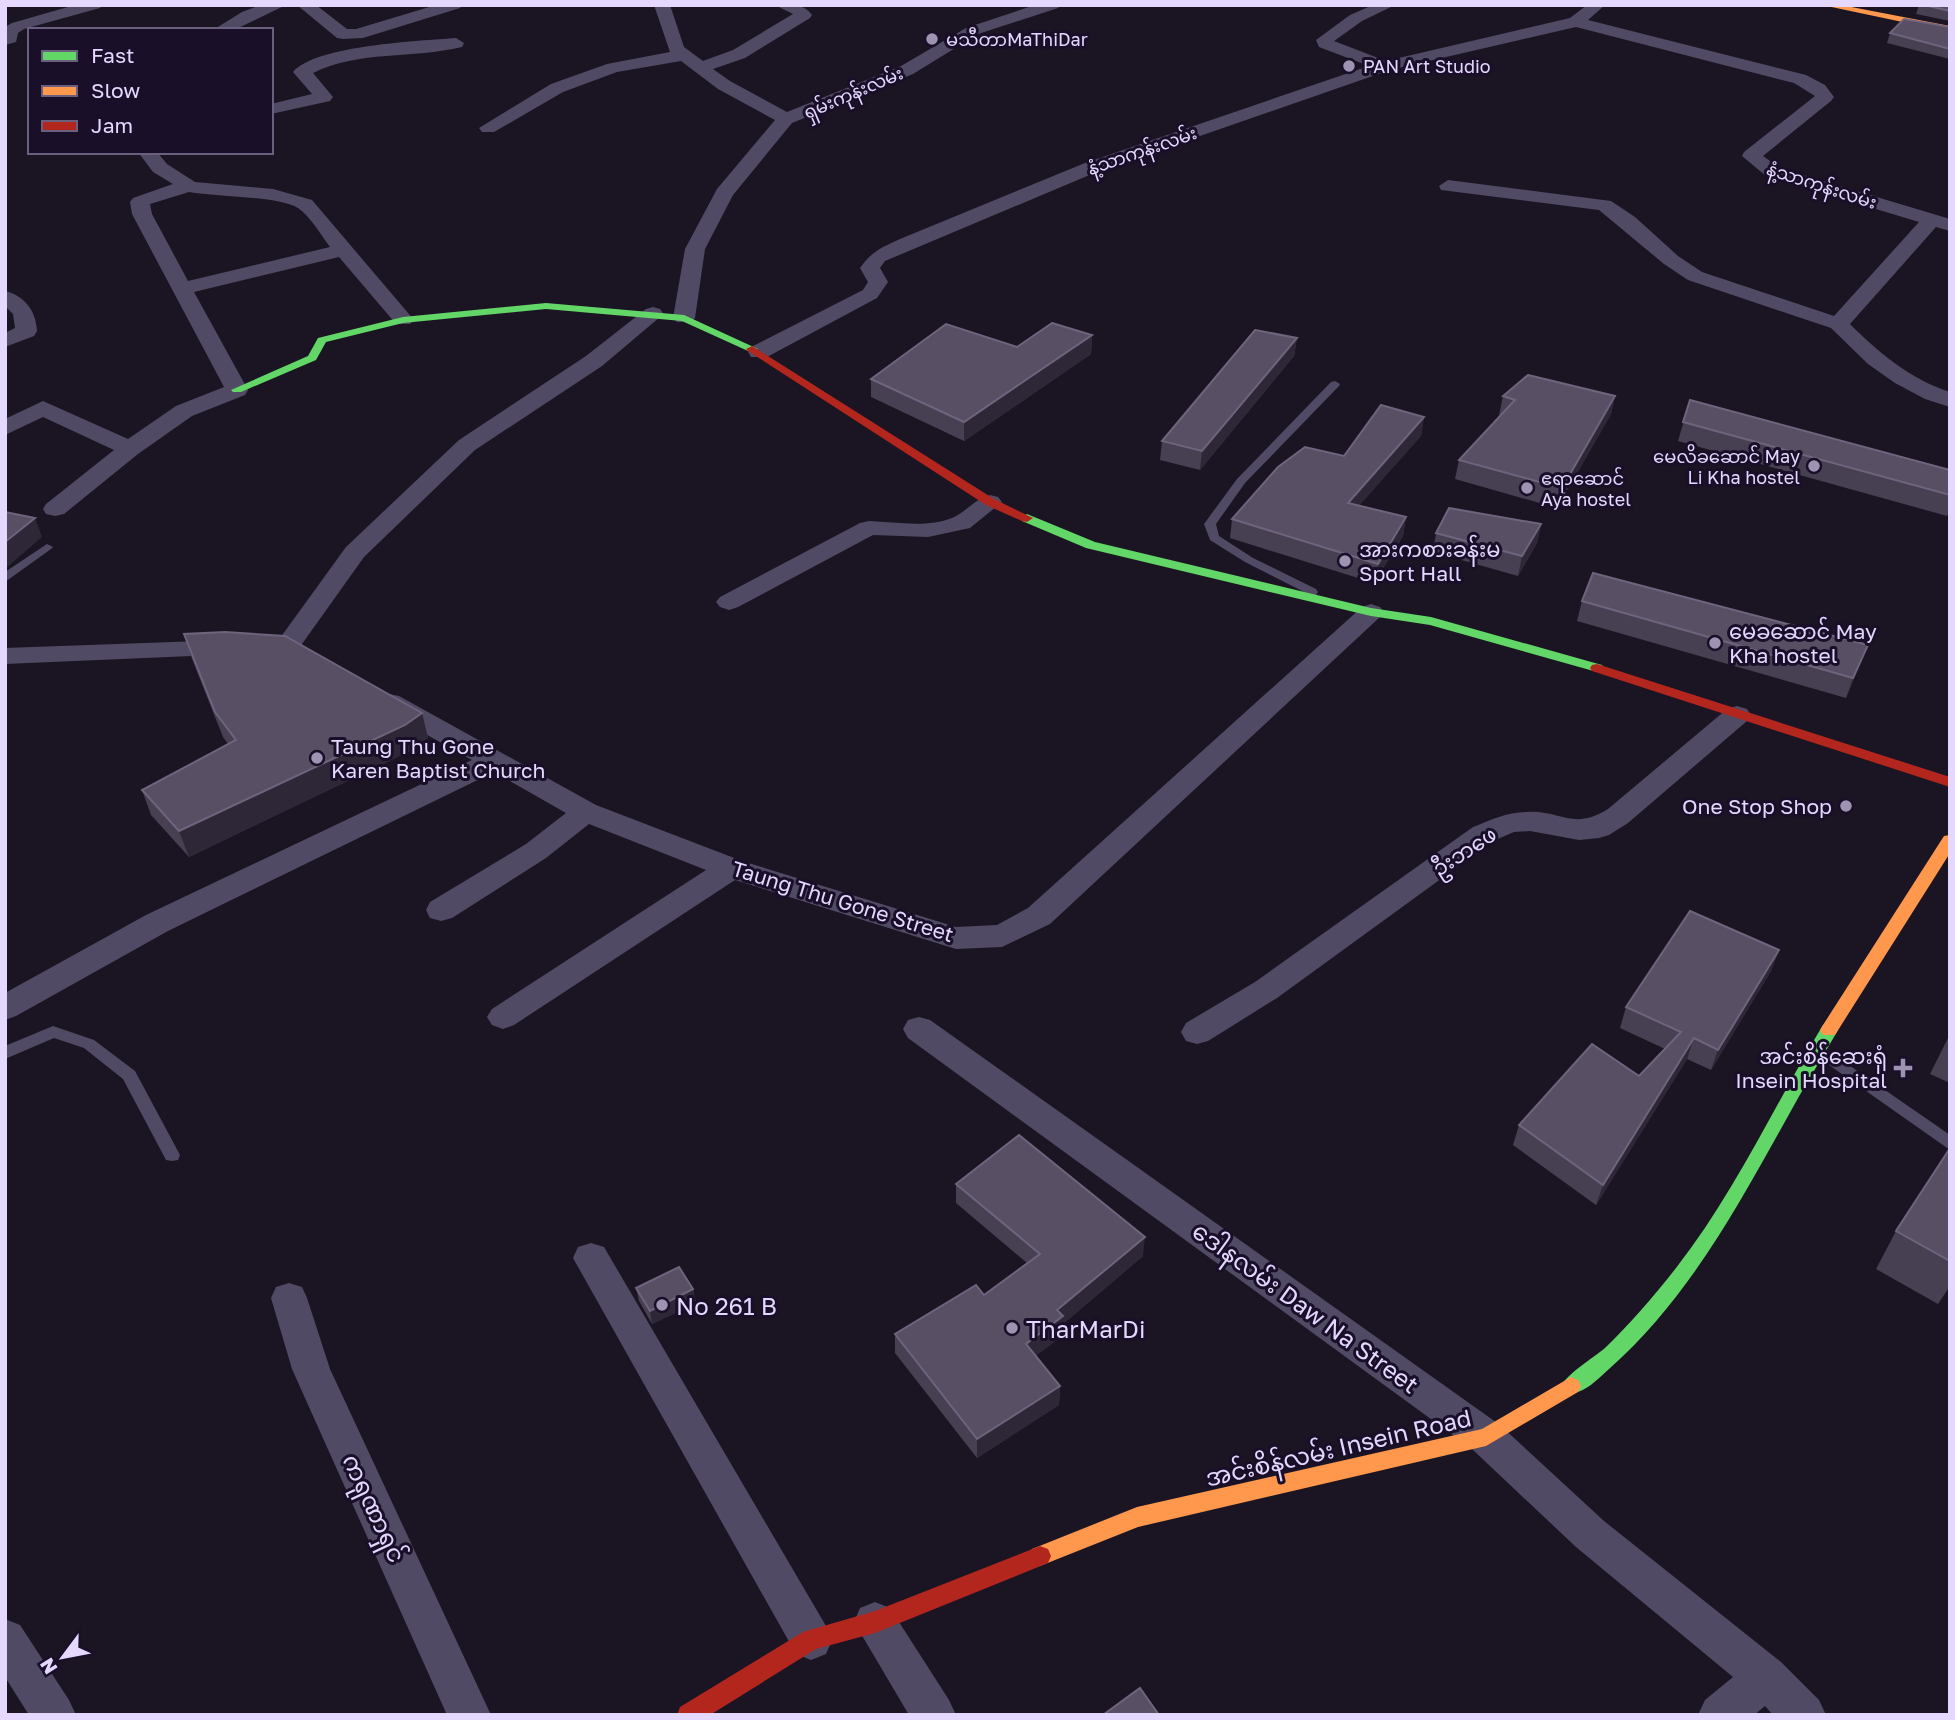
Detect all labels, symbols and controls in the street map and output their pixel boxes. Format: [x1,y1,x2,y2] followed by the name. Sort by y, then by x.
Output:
[946,26,1088,50] place label: မသီတာMaThiDar
[28,28,273,154] legend
[924,31,940,47] marker: မသီတာMaThiDar
[91,42,134,68] text: Fast
[1363,55,1491,77] place label: PAN Art Studio
[1341,58,1357,74] marker: PAN Art Studio
[800,60,908,127] street label: ရှမ်းကုန်းလမ်း
[91,77,140,103] text: Slow
[91,112,133,138] text: Jam
[1084,120,1201,184] street label: နံ့သာကုန်းလမ်း
[1763,156,1880,218] street label: နံ့သာကုန်းလမ်း
[1653,443,1800,488] place label: မေလိခဆောင် May Li Kha hostel
[1806,458,1822,474] marker: မေလိခဆောင် May Li Kha hostel
[1541,466,1631,510] place label: ဧရာဆောင် Aya hostel
[1519,480,1535,496] marker: ဧရာဆောင် Aya hostel
[1359,534,1500,586] place label: အားကစားခန်းမ Sport Hall
[1337,553,1353,569] marker: အားကစားခန်းမ Sport Hall
[1729,616,1877,668] place label: မေခဆောင် May Kha hostel
[1707,635,1723,651] marker: မေခဆောင် May Kha hostel
[331,733,545,783] place label: Taung Thu Gone Karen Baptist Church
[309,750,325,766] marker: Taung Thu Gone Karen Baptist Church
[1682,793,1832,819] place label: One Stop Shop
[1838,798,1854,814] marker: One Stop Shop
[1426,820,1504,886] street label: ဦးဘဖေ
[729,855,957,947] street label: Taung Thu Gone Street
[1735,1041,1887,1093] place label: အင်းစိန်ဆေးရုံ Insein Hospital
[1893,1058,1913,1078] marker: အင်းစိန်ဆေးရုံ Insein Hospital
[1184,1215,1425,1404] street label: ဒေါနလမ်း Daw Na Street
[676,1291,777,1320] place label: No 261 B
[654,1297,670,1313] marker: No 261 B
[1026,1314,1145,1343] place label: TharMarDi
[1004,1320,1020,1336] marker: TharMarDi
[1202,1402,1475,1498] street label: အင်းစိန်လမ်း Insein Road
[332,1449,413,1569] street label: ကရုဏာရှင်
[28,1622,98,1692] north arrow
[35,1654,62,1678] text: N

